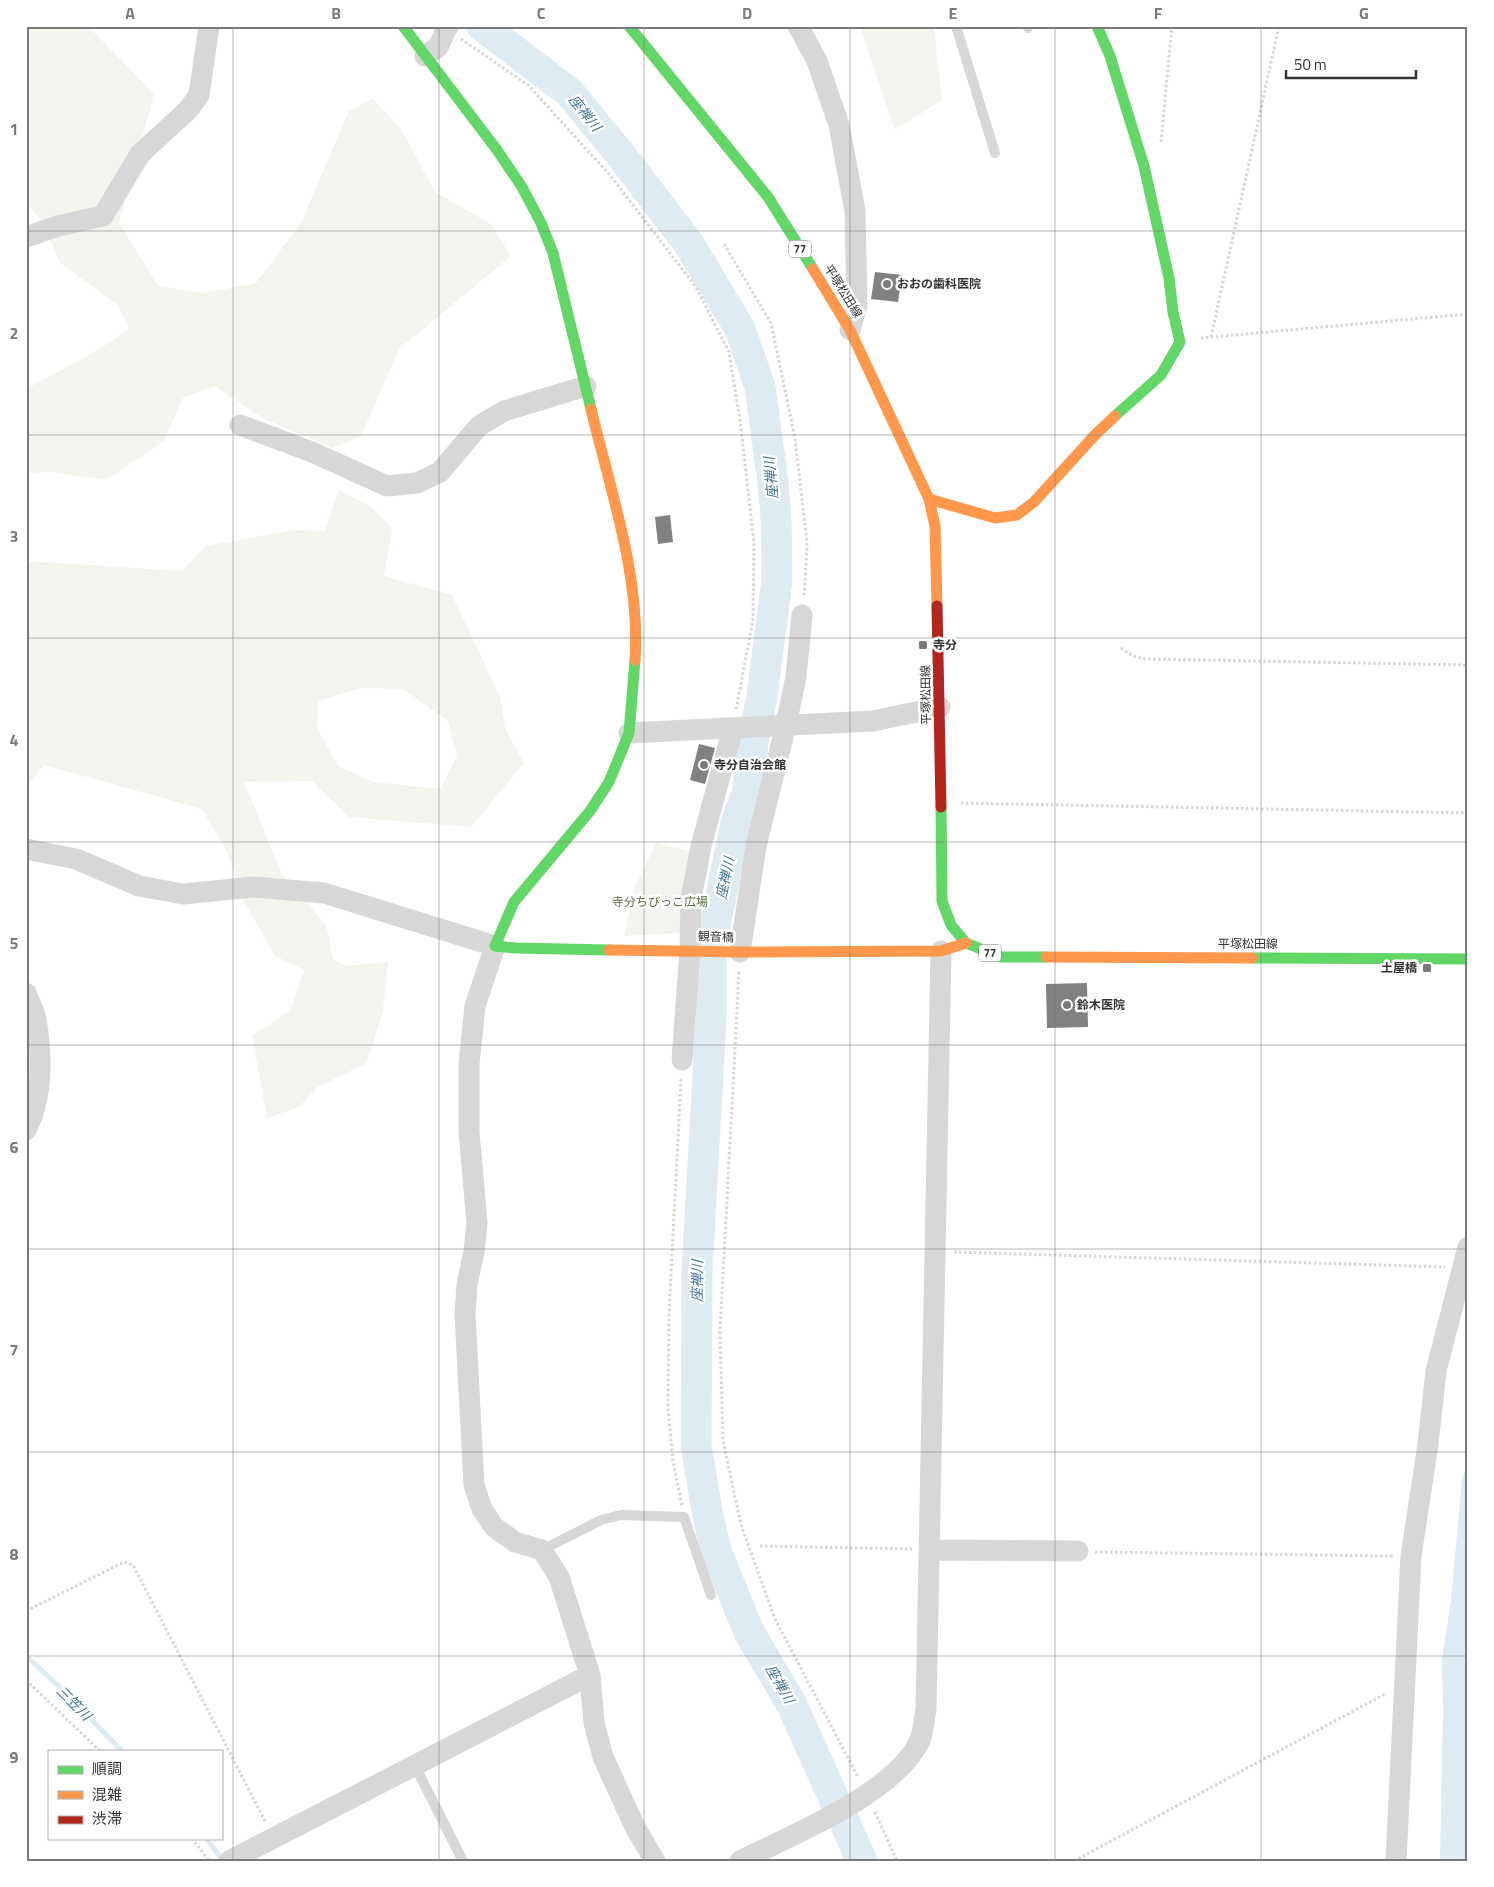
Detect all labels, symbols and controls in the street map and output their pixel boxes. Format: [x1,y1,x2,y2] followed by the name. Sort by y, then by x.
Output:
[125,1,135,25] text: A
[331,1,341,25] text: B
[537,1,546,25] text: C
[742,1,752,25] text: D
[949,1,958,25] text: E
[1154,1,1163,25] text: F
[1359,1,1369,25] text: G
[1286,48,1416,80] scale bar
[1294,53,1327,76] text: 50 m
[564,90,608,137] water label: 座禅川
[10,117,18,141] text: 1
[789,240,811,258] road number: 77
[819,260,867,321] street label: 平塚松田線
[897,274,981,293] place label: おおの歯科医院
[881,278,893,290] marker: おおの歯科医院
[10,321,18,345] text: 2
[758,454,783,500] water label: 座禅川
[10,524,18,548] text: 3
[933,635,957,654] place label: 寺分
[917,639,929,651] marker: 寺分
[915,665,936,725] street label: 平塚松田線
[10,728,19,752] text: 4
[714,755,786,774] place label: 寺分自治会館
[698,759,710,771] marker: 寺分自治会館
[710,853,740,901] water label: 座禅川
[612,892,708,911] park label: 寺分ちびっこ広場
[698,926,734,947] street label: 観音橋
[10,931,19,955] text: 5
[1218,934,1278,953] street label: 平塚松田線
[979,944,1001,961] road number: 77
[1381,958,1418,977] place label: 土屋橋
[1421,962,1433,974] marker: 土屋橋
[1076,995,1125,1014] place label: 鈴木医院
[1061,999,1073,1011] marker: 鈴木医院
[10,1135,19,1159] text: 6
[686,1258,707,1302] water label: 座禅川
[10,1338,18,1362] text: 7
[10,1542,19,1566] text: 8
[761,1660,801,1709] water label: 座禅川
[52,1680,98,1726] water label: 三笠川
[10,1745,19,1769] text: 9
[48,1750,222,1840] legend
[92,1757,122,1780] text: 順調
[92,1783,122,1806] text: 混雑
[92,1807,122,1830] text: 渋滞

